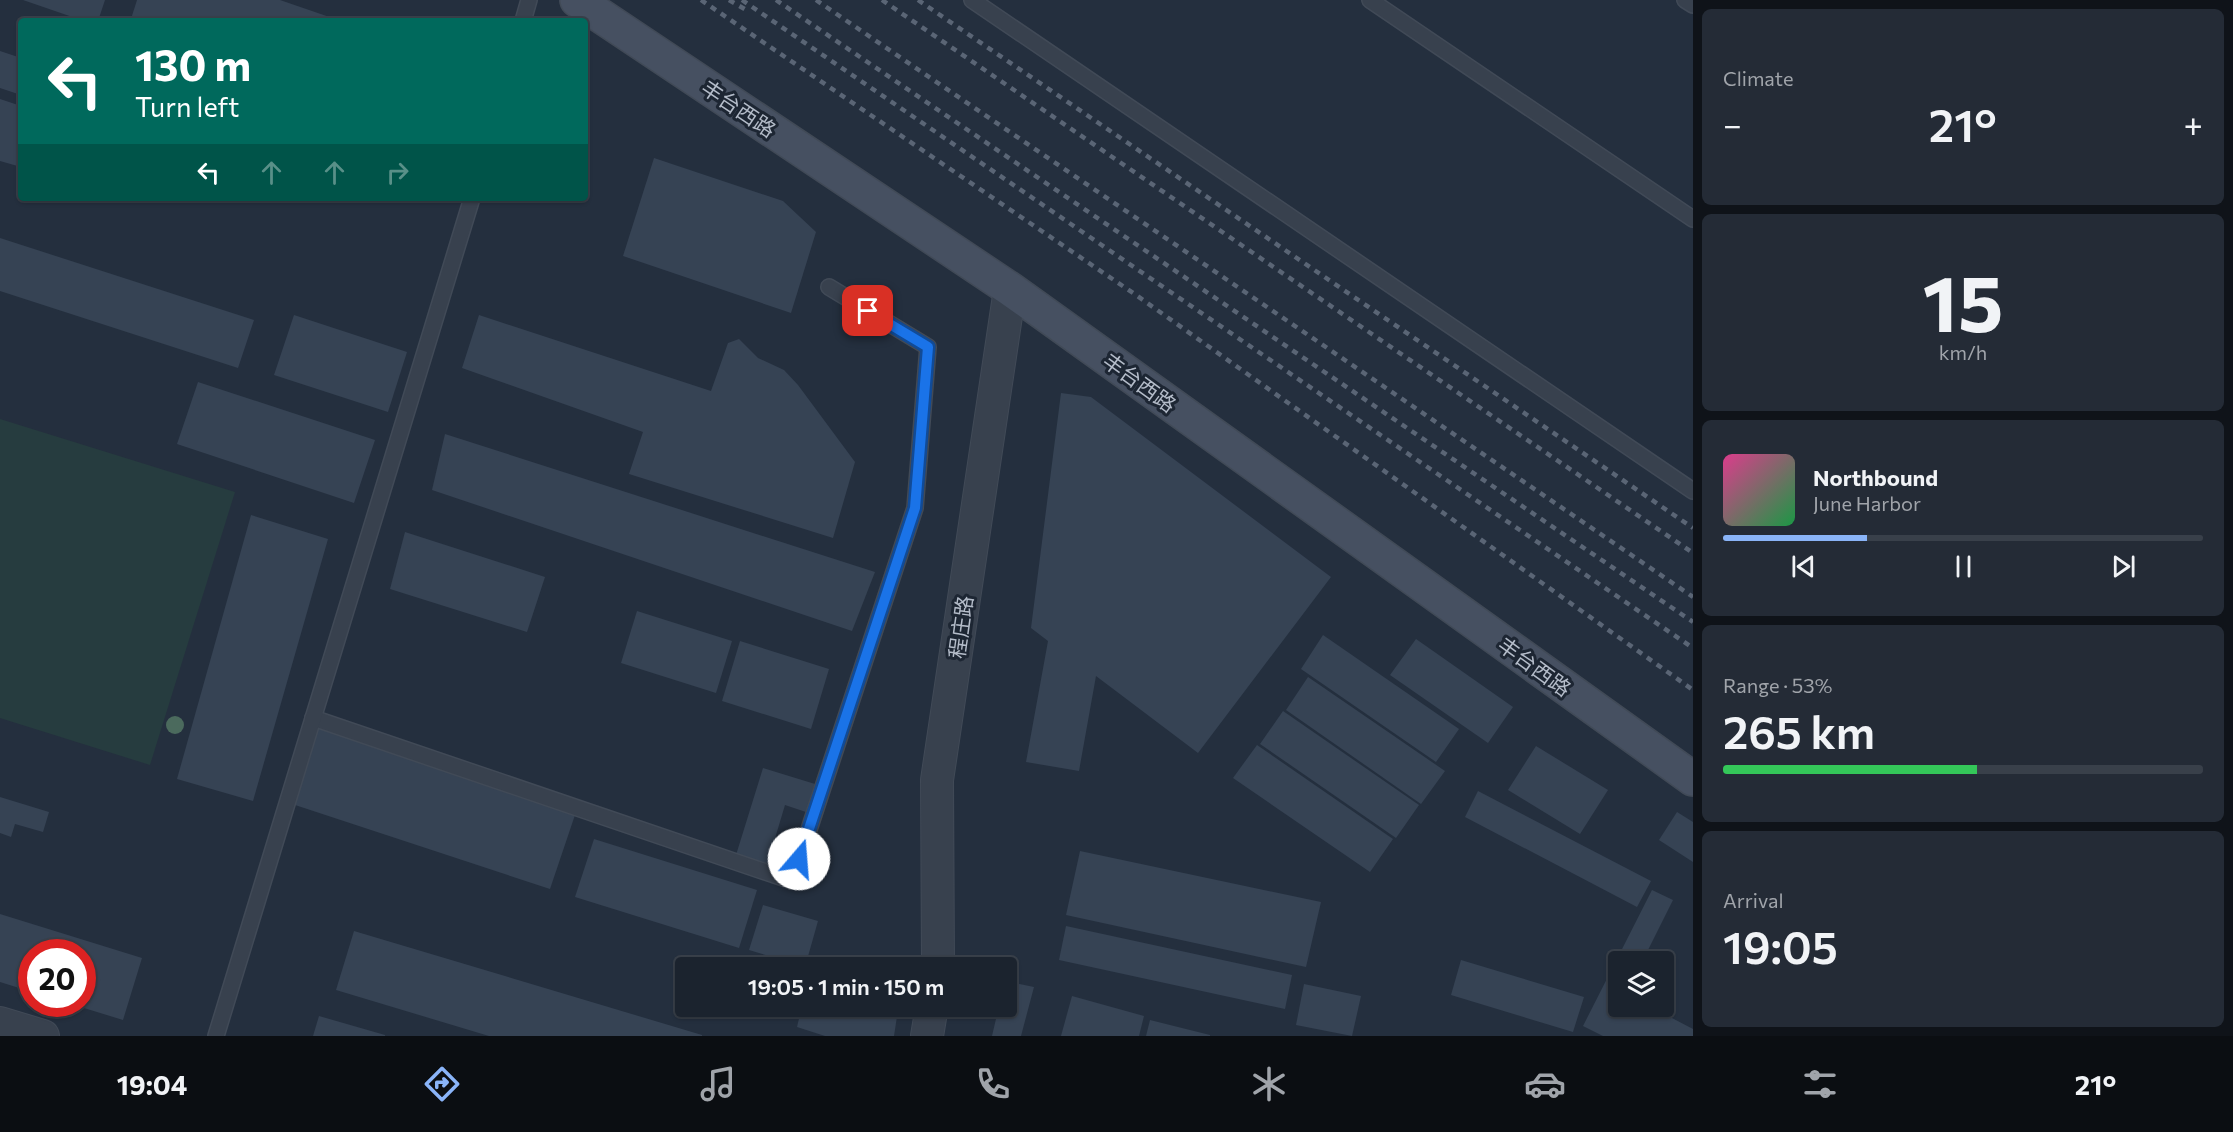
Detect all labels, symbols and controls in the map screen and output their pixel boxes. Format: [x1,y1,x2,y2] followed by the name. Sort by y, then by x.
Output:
[135,38,251,90] text: 130 m
[36,42,114,120] icon: left
[1723,66,1793,90] text: Climate
[697,74,781,142] street label: 丰台西路
[135,90,239,123] text: Turn left
[1929,96,1997,151] text: 21°
[1723,103,1742,144] text: −
[2184,103,2203,144] text: +
[192,156,225,189] icon: left
[255,156,288,189] icon: ahead
[318,156,351,189] icon: ahead
[381,156,414,189] icon: right
[1923,253,2003,348] text: 15
[842,285,893,336] pin
[851,294,884,327] icon: arrive
[1939,340,1987,364] text: km/h
[1099,347,1181,417] street label: 丰台西路
[1813,464,1938,491] text: Northbound
[1813,491,1921,515] text: June Harbor
[1787,550,1820,583] icon: previous
[1947,550,1980,583] icon: pause
[2107,550,2140,583] icon: next
[943,594,977,660] street label: 程庄路
[1494,631,1576,701] street label: 丰台西路
[1723,673,1832,697] text: Range · 53%
[1723,703,1875,758] text: 265 km
[767,827,831,891] position arrow
[1723,888,1784,912] text: Arrival
[1723,918,1838,973] text: 19:05
[18,939,96,1017] speed limit sign: 20
[1608,951,1674,1017] map controls
[1608,951,1674,1017] button: layers
[748,973,944,1000] text: 19:05 · 1 min · 150 m
[421,1063,463,1105] icon: directions
[697,1063,739,1105] icon: music
[972,1063,1014,1105] icon: phone
[1248,1063,1290,1105] icon: climate
[1524,1063,1566,1105] icon: car
[1799,1063,1841,1105] icon: filters
[117,1068,187,1101] text: 19:04
[2075,1068,2116,1101] text: 21°

